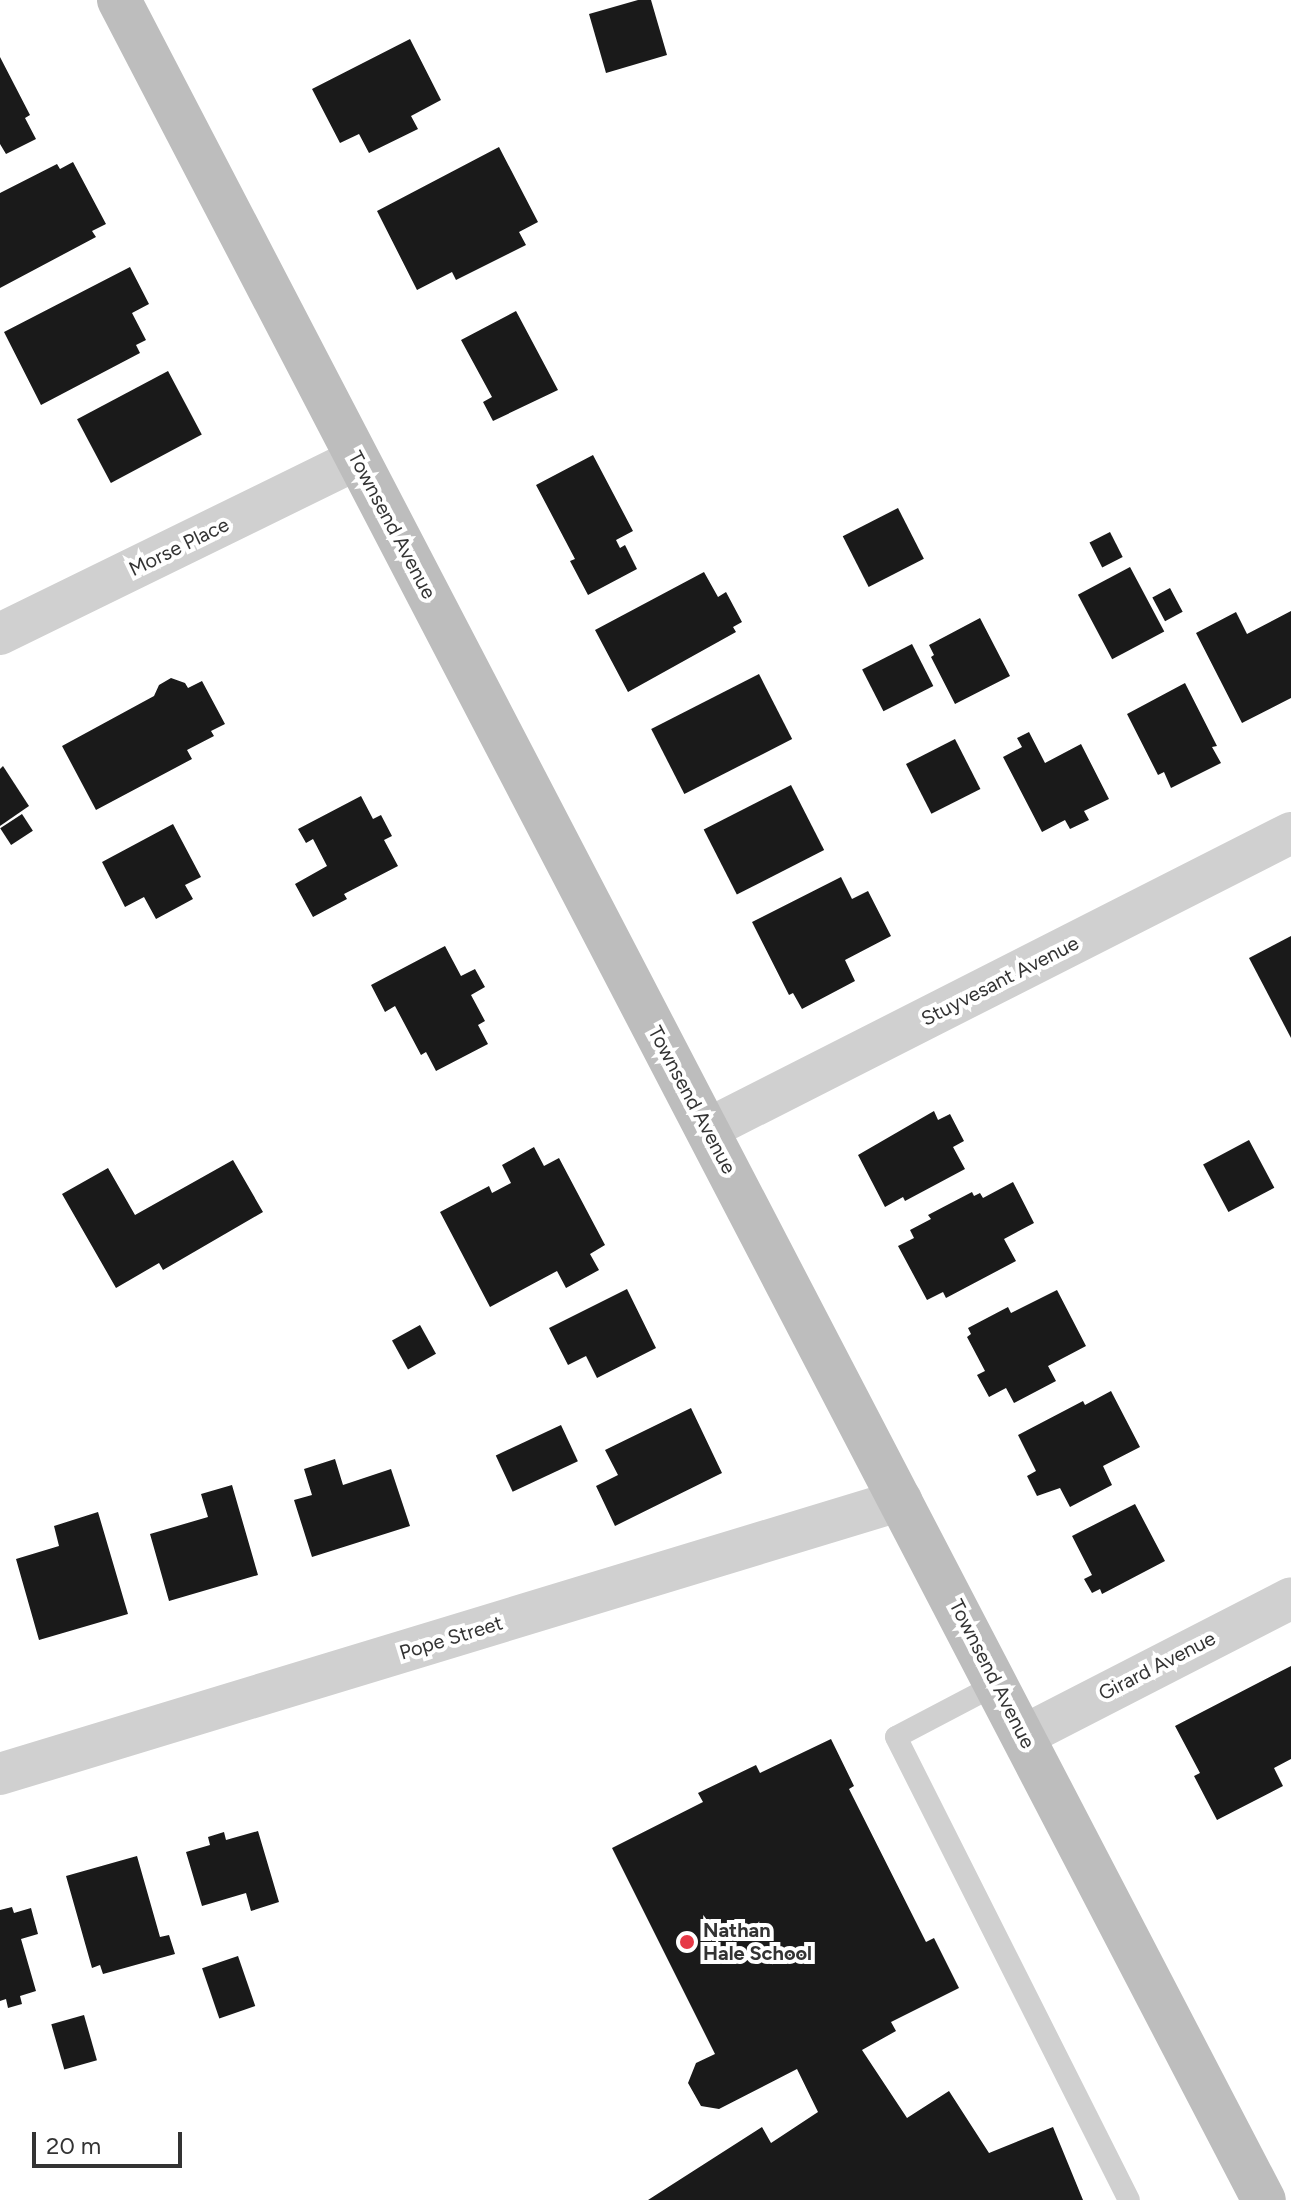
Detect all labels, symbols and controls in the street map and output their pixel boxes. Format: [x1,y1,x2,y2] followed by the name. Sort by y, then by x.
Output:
[343,447,441,603] street label: Townsend Avenue
[125,512,233,582] street label: Morse Place
[917,931,1083,1031] street label: Stuyvesant Avenue
[643,1022,741,1178] street label: Townsend Avenue
[944,1596,1040,1752] street label: Townsend Avenue
[396,1611,506,1665] street label: Pope Street
[1095,1626,1219,1706] street label: Girard Avenue
[703,1918,812,1965] place label: Nathan Hale School
[678,1933,696,1951] marker: Nathan Hale School
[36,2116,186,2166] scale bar
[46,2131,101,2160] text: 20 m

